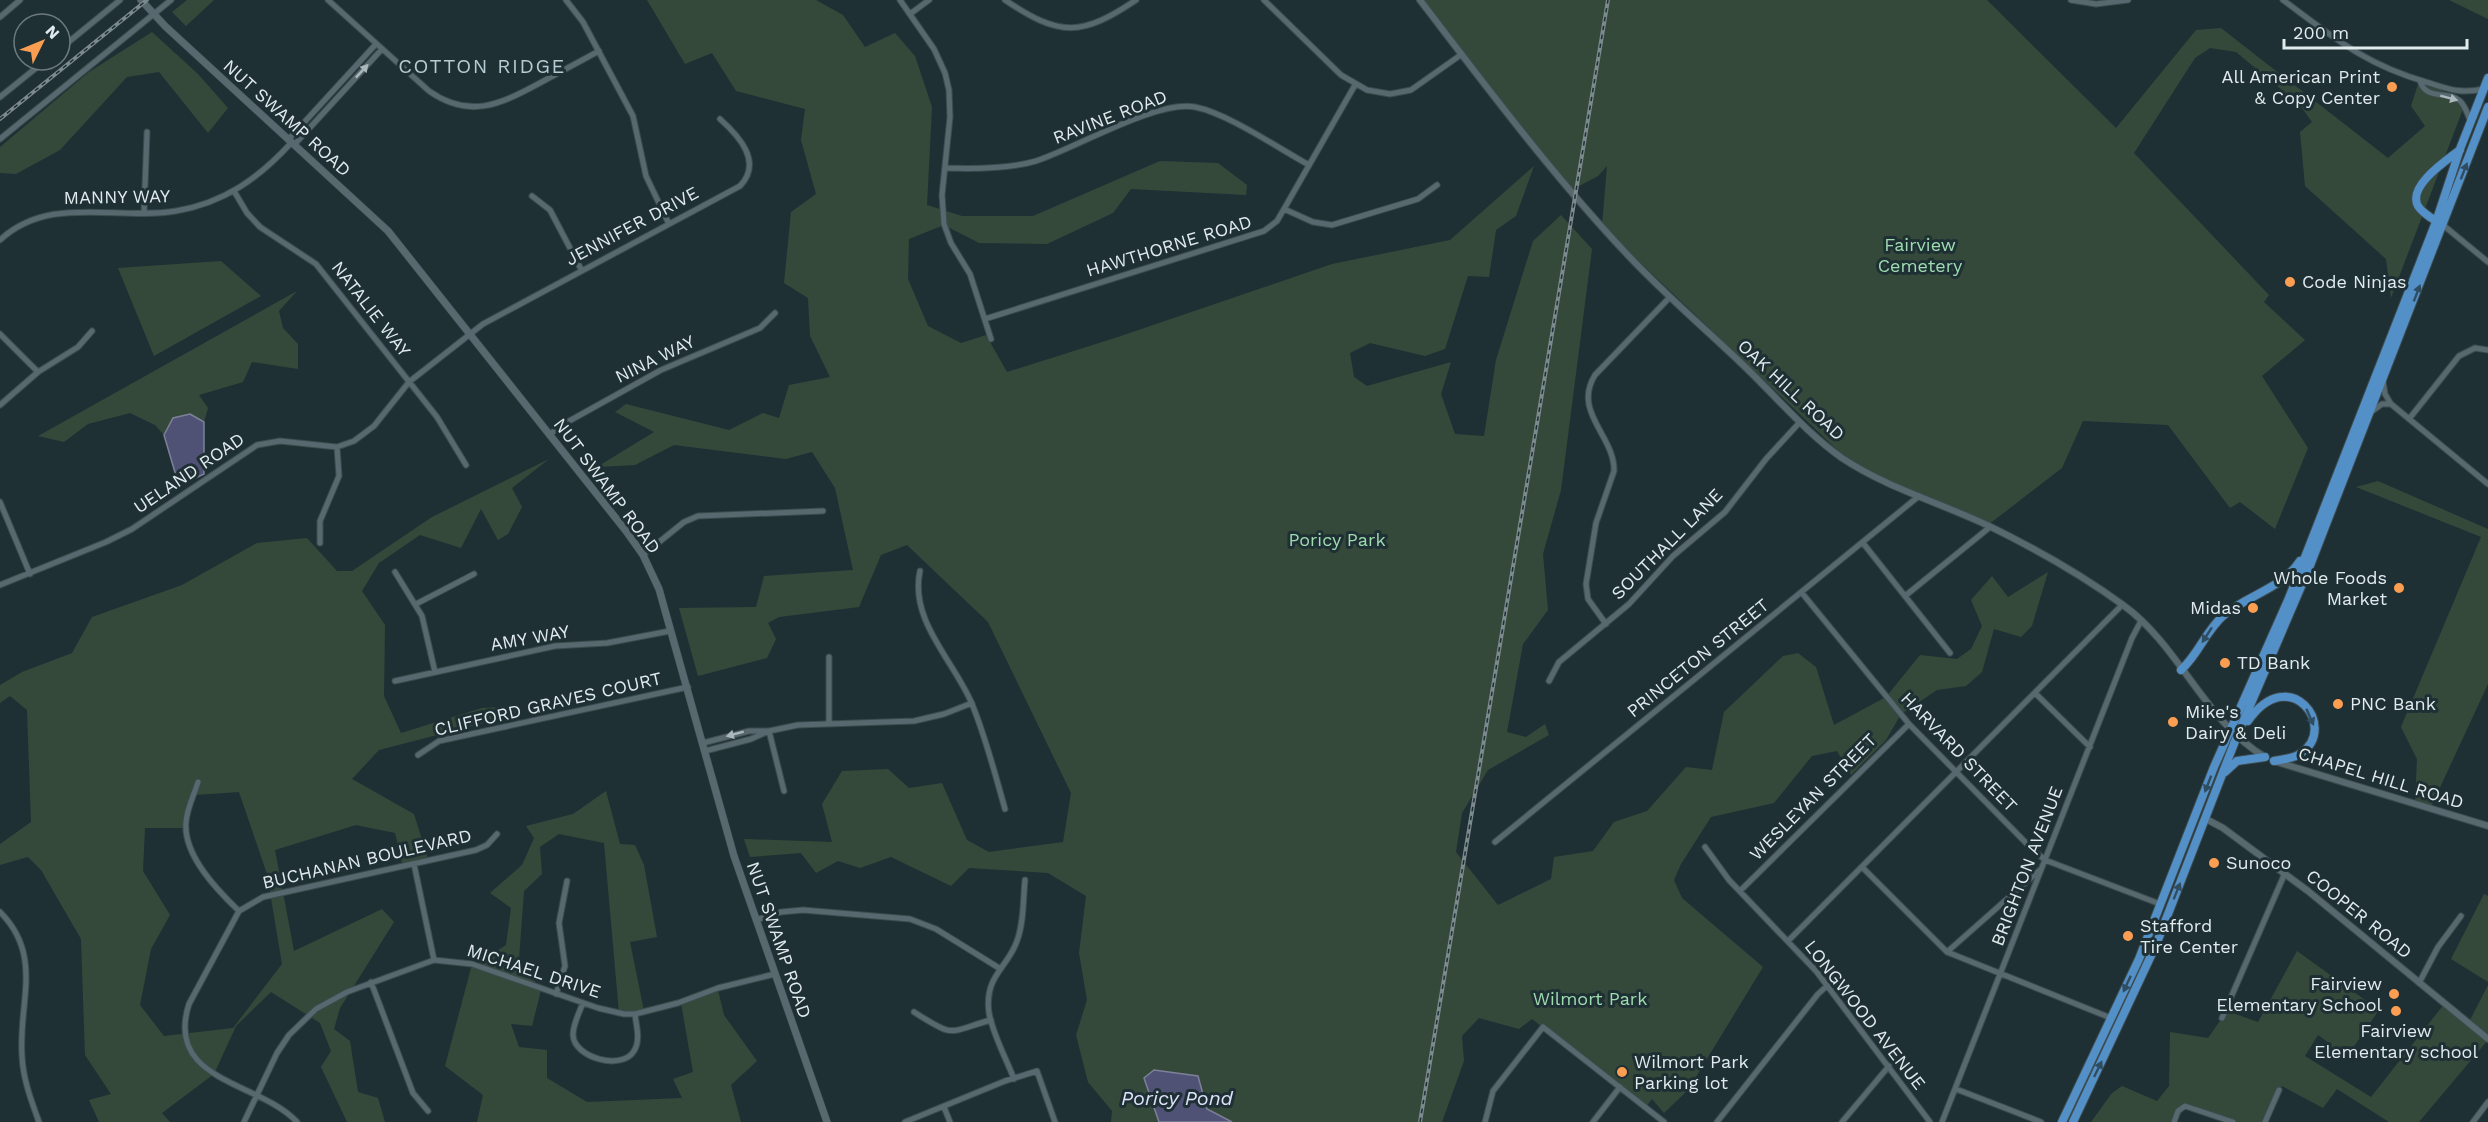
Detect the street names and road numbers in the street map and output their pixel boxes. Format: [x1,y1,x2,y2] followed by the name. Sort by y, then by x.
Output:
[219,55,355,180] street label: NUT SWAMP ROAD
[1050,85,1170,148] street label: RAVINE ROAD
[562,182,702,269] street label: JENNIFER DRIVE
[64,185,171,208] street label: MANNY WAY
[1084,210,1254,281] street label: HAWTHORNE ROAD
[328,257,416,361] street label: NATALIE WAY
[611,330,699,387] street label: NINA WAY
[1734,335,1849,444] street label: OAK HILL ROAD
[550,414,665,558] street label: NUT SWAMP ROAD
[129,428,248,517] street label: UELAND ROAD
[1607,484,1726,603] street label: SOUTHALL LANE
[1623,594,1773,721] street label: PRINCETON STREET
[489,620,572,655] street label: AMY WAY
[432,667,664,740] street label: CLIFFORD GRAVES COURT
[1897,688,2022,816] street label: HARVARD STREET
[1745,729,1880,864] street label: WESLEYAN STREET
[2296,742,2466,813] street label: CHAPEL HILL ROAD
[1986,783,2067,949] street label: BRIGHTON AVENUE
[260,824,474,893] street label: BUCHANAN BOULEVARD
[743,859,816,1021] street label: NUT SWAMP ROAD
[2302,865,2416,963] street label: COOPER ROAD
[1801,936,1930,1094] street label: LONGWOOD AVENUE
[465,939,604,1002] street label: MICHAEL DRIVE

